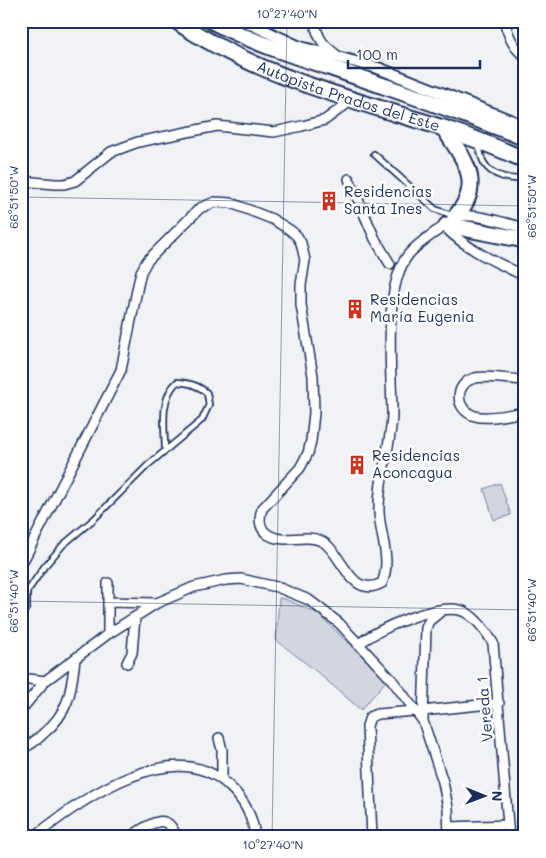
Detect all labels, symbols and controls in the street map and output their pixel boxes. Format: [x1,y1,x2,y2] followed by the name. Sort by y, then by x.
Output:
[257,5,317,21] text: 10°27'40"N
[348,38,481,70] scale bar
[356,44,398,64] text: 100 m
[254,55,443,135] street label: Autopista Prados del Este
[5,165,21,229] text: 66°51'50"W
[523,174,539,238] text: 66°51'50"W
[344,181,432,218] place label: Residencias Santa Ines
[318,190,340,212] building icon: Residencias Santa Ines
[370,289,475,326] place label: Residencias María Eugenia
[344,298,366,320] building icon: Residencias María Eugenia
[372,445,460,482] place label: Residencias Aconcagua
[346,454,368,476] building icon: Residencias Aconcagua
[5,569,21,633] text: 66°51'40"W
[523,578,539,642] text: 66°51'40"W
[471,675,497,743] street label: Vereda 1
[458,770,508,820] north arrow
[488,791,507,802] text: N
[243,836,303,852] text: 10°27'40"N

